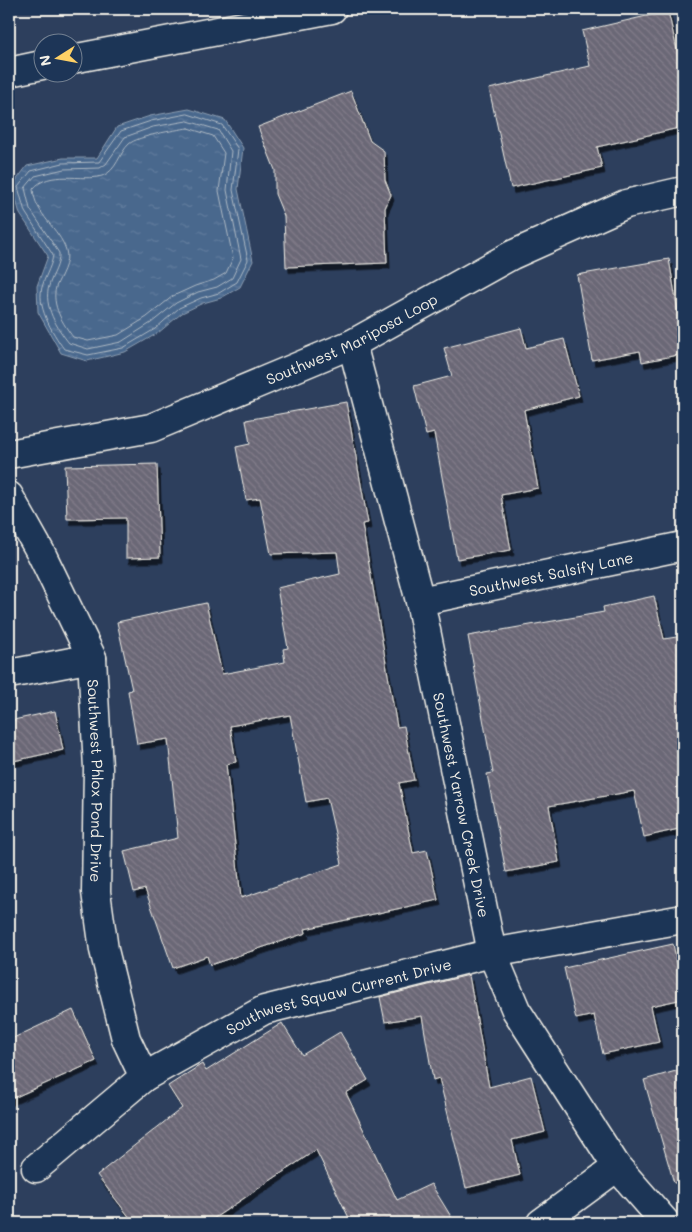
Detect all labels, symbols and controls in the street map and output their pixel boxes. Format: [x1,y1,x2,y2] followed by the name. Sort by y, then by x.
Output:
[32,32,82,82] north arrow
[34,54,55,68] text: N
[263,289,441,389] street label: Southwest Mariposa Loop
[467,547,635,600] street label: Southwest Salsify Lane
[83,679,108,883] street label: Southwest Phlox Pond Drive
[429,691,494,919] street label: Southwest Yarrow Creek Drive
[222,954,454,1039] street label: Southwest Squaw Current Drive

